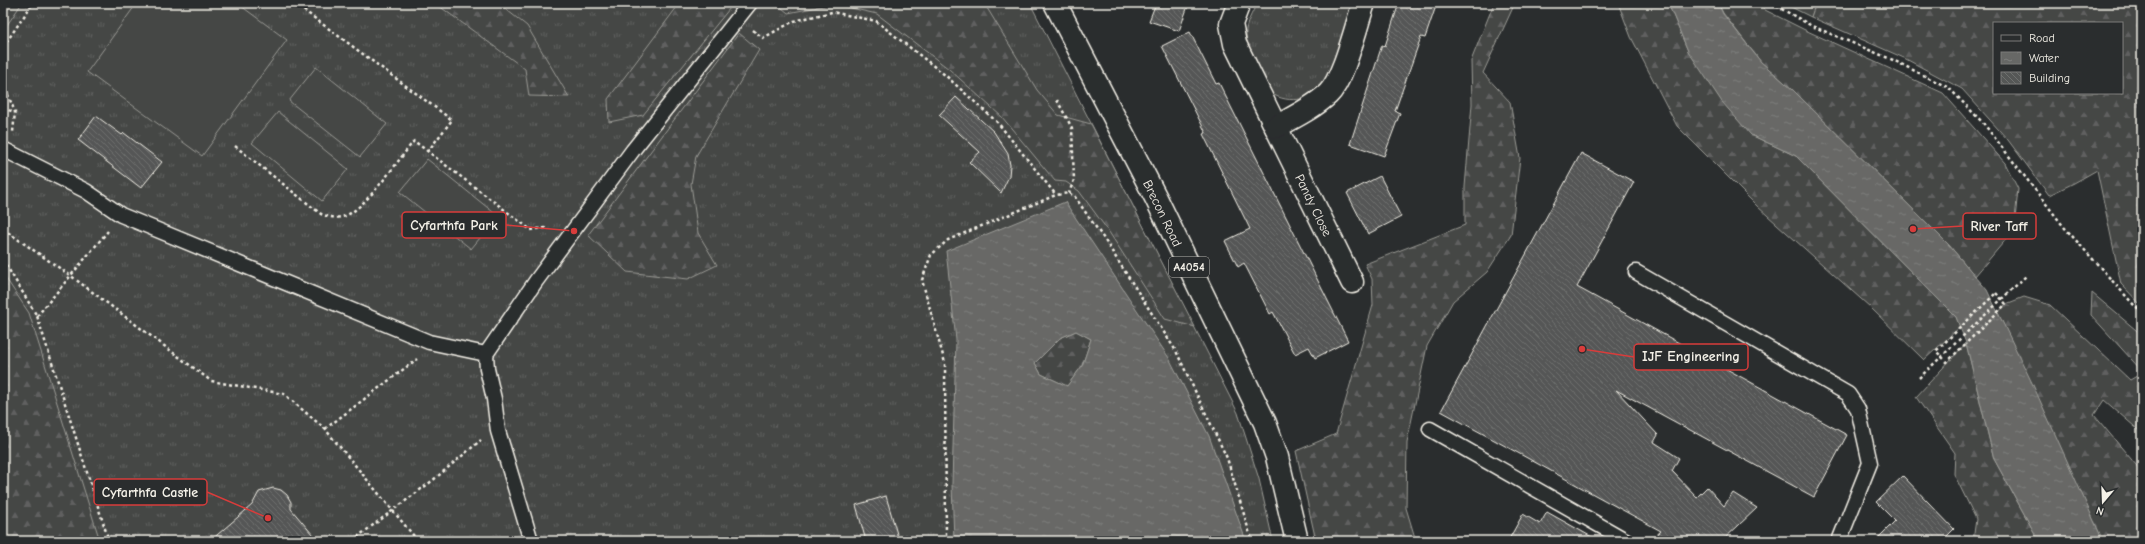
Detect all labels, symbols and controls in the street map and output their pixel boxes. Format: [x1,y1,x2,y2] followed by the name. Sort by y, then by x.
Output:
[1993,22,2123,94] legend
[2029,31,2055,45] text: Road
[2029,51,2059,65] text: Water
[2029,71,2070,85] text: Building
[1292,172,1335,239] street label: Pandy Close
[1140,177,1185,249] street label: Brecon Road
[402,212,506,238] callout: Cyfarthfa Park
[1963,213,2036,239] callout: River Taff
[410,217,498,234] text: Cyfarthfa Park
[1970,218,2028,235] text: River Taff
[1169,257,1209,277] road number: A4054
[1634,344,1748,370] callout: IJF Engineering
[1642,348,1740,365] text: IJF Engineering
[94,479,207,505] callout: Cyfarthfa Castle
[2083,482,2123,522] north arrow
[102,484,198,501] text: Cyfarthfa Castle
[2094,504,2105,518] text: N

